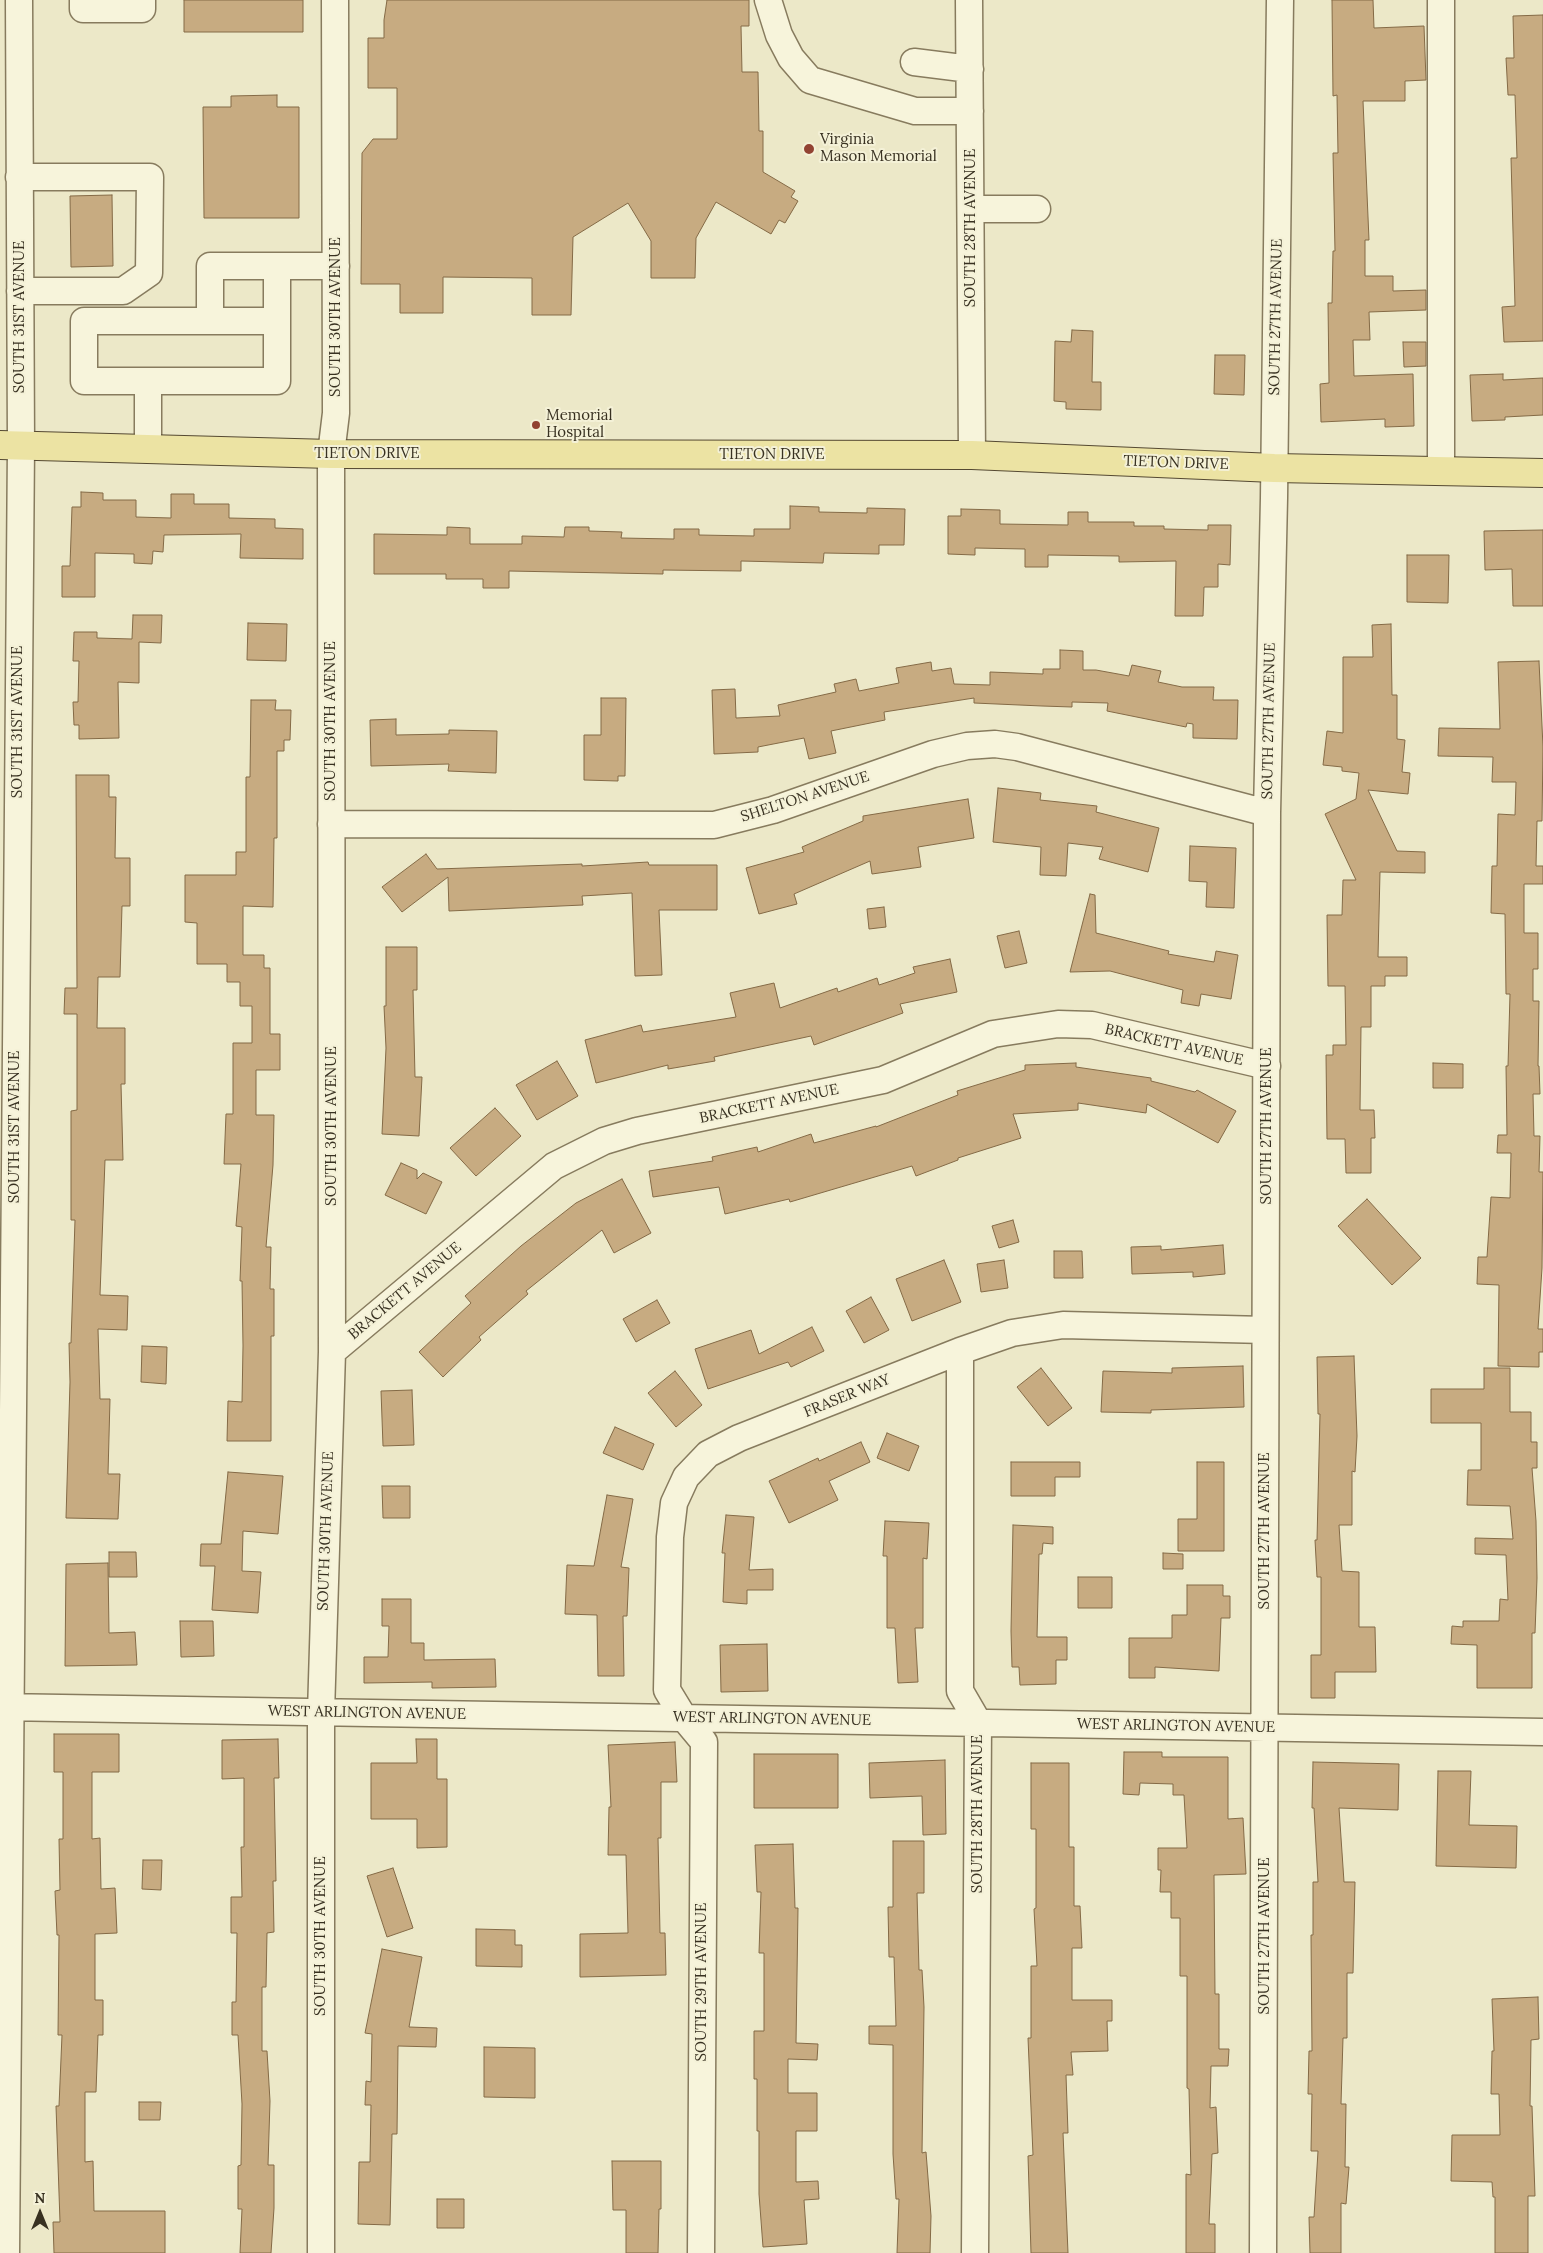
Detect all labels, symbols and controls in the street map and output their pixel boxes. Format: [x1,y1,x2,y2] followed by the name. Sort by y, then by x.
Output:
[820,131,937,166] place label: Virginia Mason Memorial
[802,142,816,156] marker: Virginia Mason Memorial
[962,149,980,307] street label: SOUTH 28TH AVENUE
[327,237,345,397] street label: SOUTH 30TH AVENUE
[1266,238,1286,396] street label: SOUTH 27TH AVENUE
[11,241,29,393] street label: SOUTH 31ST AVENUE
[546,407,613,442] place label: Memorial Hospital
[530,419,542,431] marker: Memorial Hospital
[314,445,420,463] street label: TIETON DRIVE
[719,446,825,464] street label: TIETON DRIVE
[1123,452,1229,474] street label: TIETON DRIVE
[322,641,340,801] street label: SOUTH 30TH AVENUE
[1259,642,1279,800] street label: SOUTH 27TH AVENUE
[9,646,27,798] street label: SOUTH 31ST AVENUE
[738,768,872,826] street label: SHELTON AVENUE
[1103,1020,1245,1070] street label: BRACKETT AVENUE
[323,1046,341,1206] street label: SOUTH 30TH AVENUE
[1258,1047,1276,1205] street label: SOUTH 27TH AVENUE
[6,1051,24,1203] street label: SOUTH 31ST AVENUE
[698,1080,840,1128] street label: BRACKETT AVENUE
[345,1239,465,1343] street label: BRACKETT AVENUE
[801,1370,893,1422] street label: FRASER WAY
[314,1451,338,1611] street label: SOUTH 30TH AVENUE
[1256,1452,1274,1610] street label: SOUTH 27TH AVENUE
[268,1702,466,1724] street label: WEST ARLINGTON AVENUE
[673,1708,871,1730] street label: WEST ARLINGTON AVENUE
[1077,1715,1275,1737] street label: WEST ARLINGTON AVENUE
[969,1735,987,1893] street label: SOUTH 28TH AVENUE
[312,1856,330,2016] street label: SOUTH 30TH AVENUE
[1256,1857,1274,2015] street label: SOUTH 27TH AVENUE
[693,1903,711,2061] street label: SOUTH 29TH AVENUE
[15,2188,65,2238] north arrow
[35,2189,45,2207] text: N

